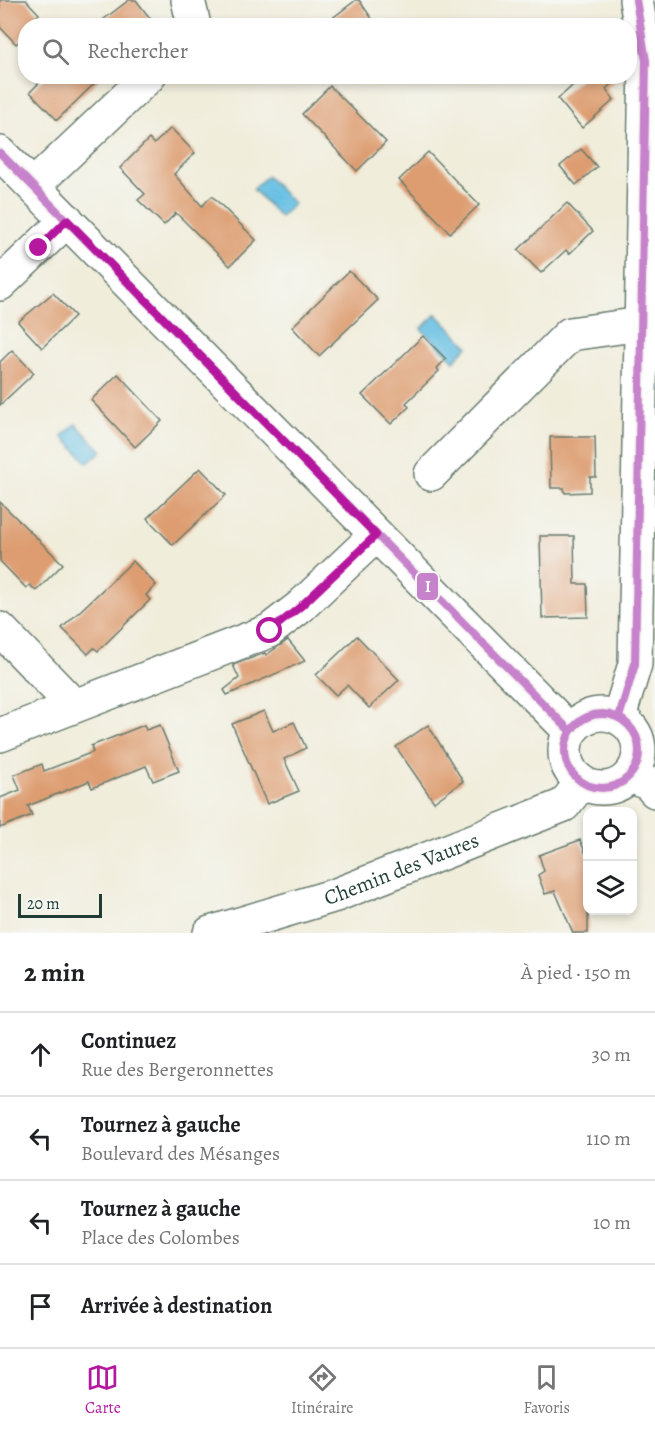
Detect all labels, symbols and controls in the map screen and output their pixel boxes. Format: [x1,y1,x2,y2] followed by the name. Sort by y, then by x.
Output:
[18,18,637,84] search box
[39,35,72,68] icon: search
[87,36,188,66] text: Rechercher
[25,234,51,260] route end
[416,572,439,601] line badge: I
[425,576,431,598] text: I
[256,617,282,643] route start
[583,807,637,915] map controls
[583,807,637,861] button: locate
[321,826,483,912] street label: Chemin des Vaures
[583,861,637,915] button: layers
[18,891,102,918] scale bar
[27,893,60,915] text: 20 m
[24,955,85,990] text: 2 min
[521,959,631,986] text: À pied · 150 m
[81,1026,176,1056] text: Continuez
[24,1038,57,1071] icon: ahead
[591,1041,631,1068] text: 30 m
[81,1056,274,1083] text: Rue des Bergeronnettes
[81,1110,241,1140] text: Tournez à gauche
[24,1122,57,1155] icon: left
[586,1125,631,1152] text: 110 m
[81,1140,280,1167] text: Boulevard des Mésanges
[81,1194,241,1224] text: Tournez à gauche
[24,1206,57,1239] icon: left
[593,1209,631,1236] text: 10 m
[81,1224,240,1251] text: Place des Colombes
[24,1290,57,1323] icon: arrive
[81,1291,272,1321] text: Arrivée à destination
[85,1361,121,1419] tab: Carte
[291,1361,354,1419] tab: Itinéraire
[523,1361,570,1419] tab: Favoris

